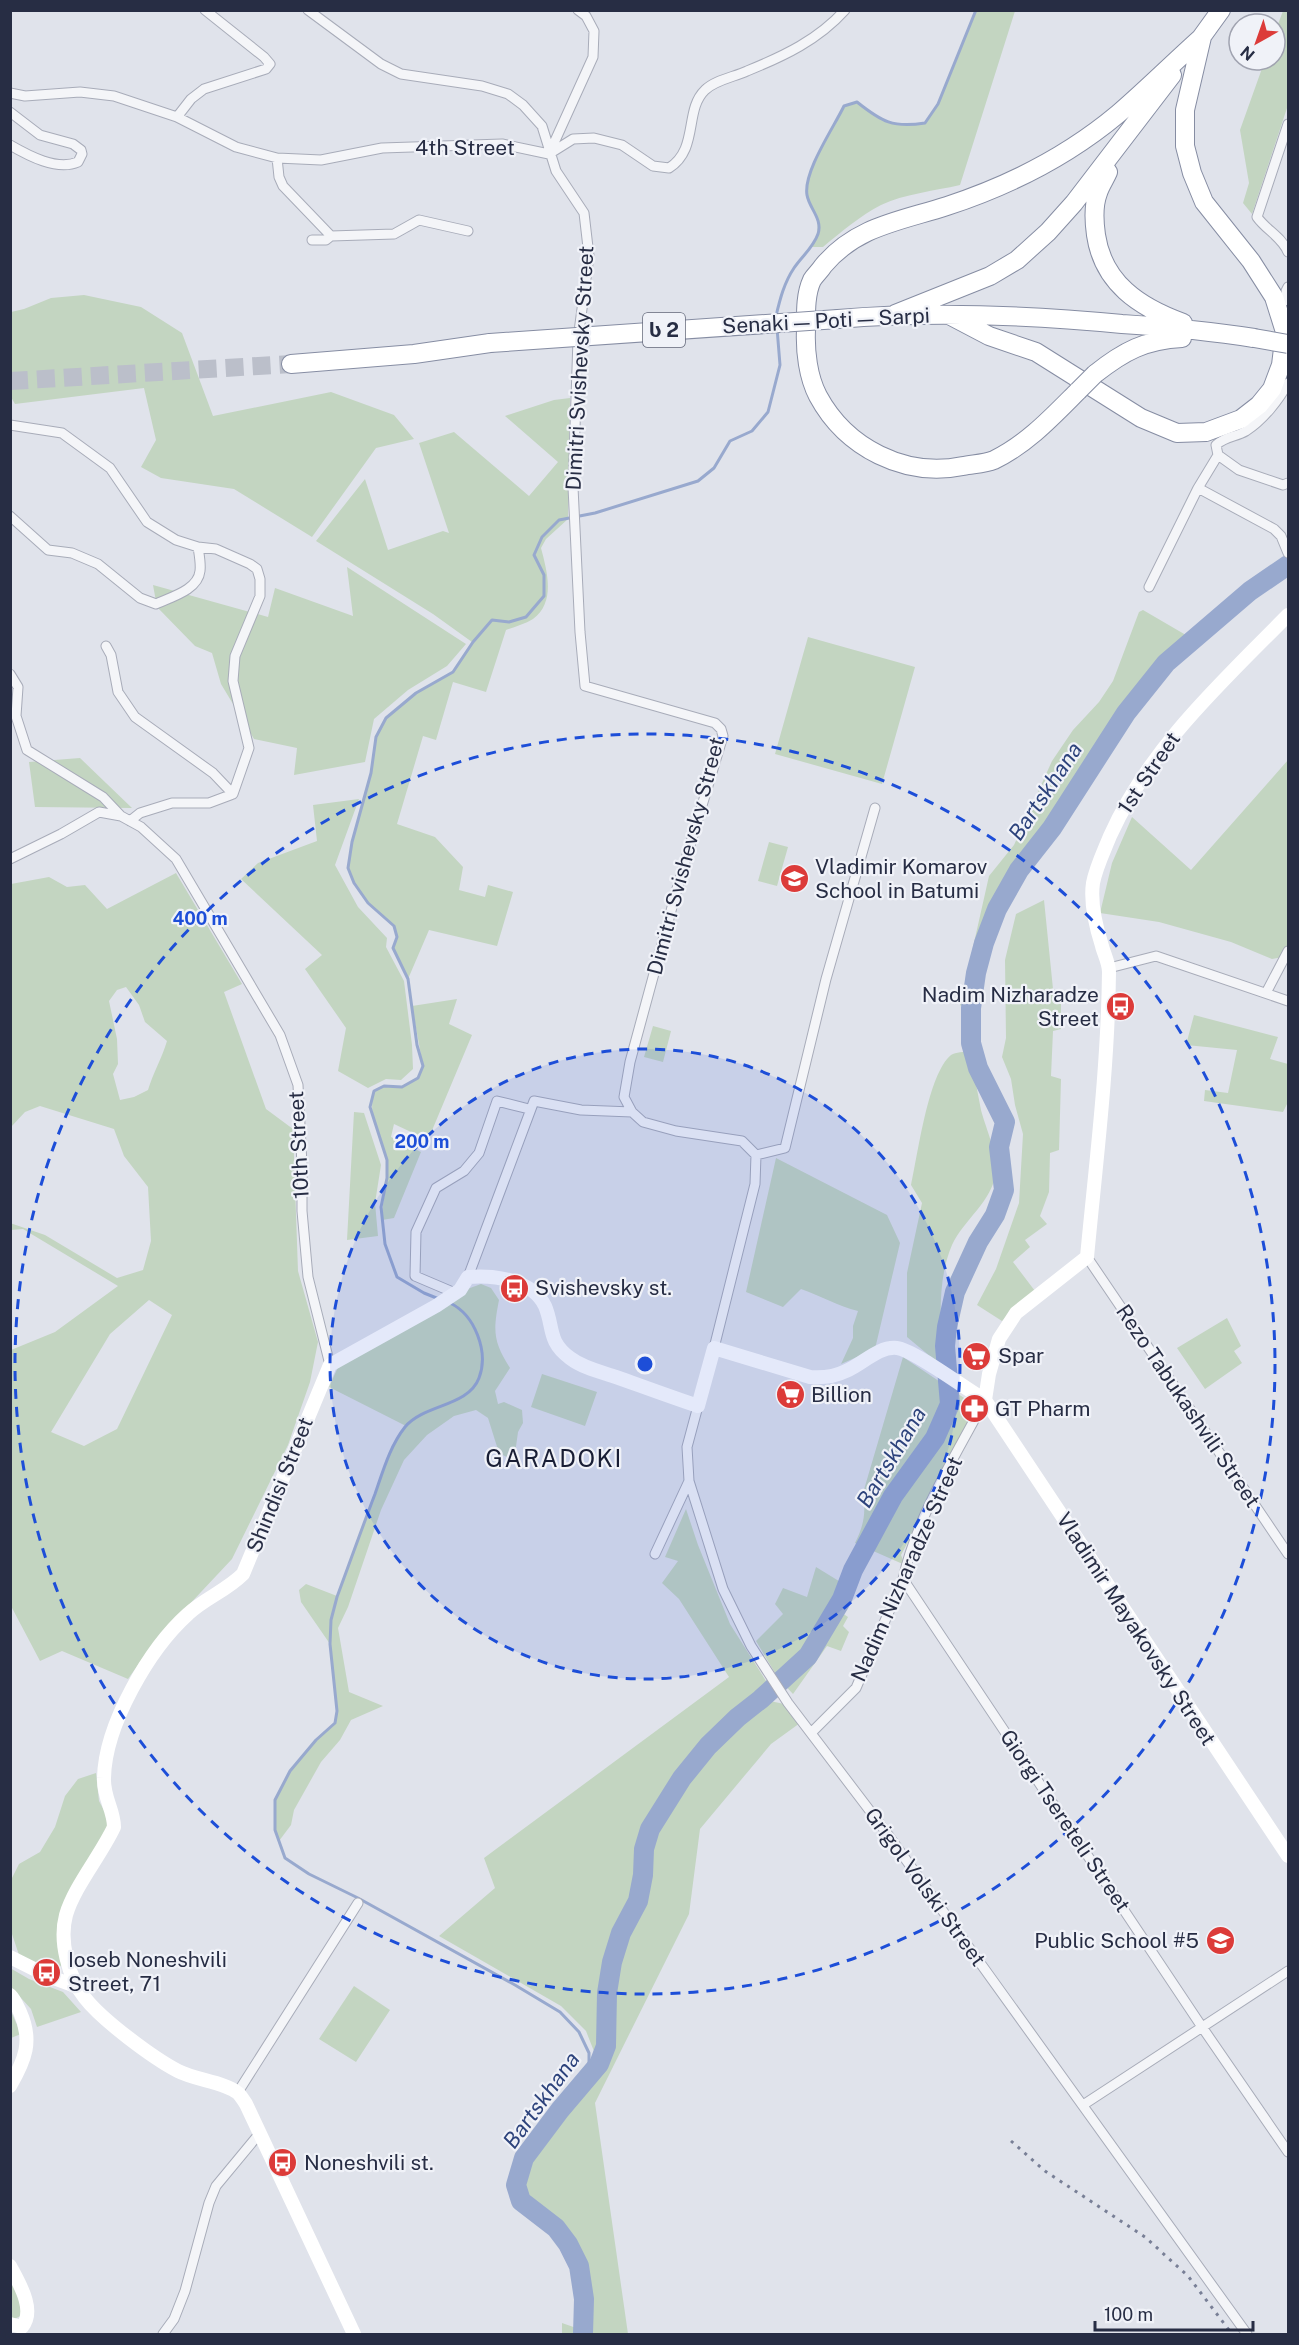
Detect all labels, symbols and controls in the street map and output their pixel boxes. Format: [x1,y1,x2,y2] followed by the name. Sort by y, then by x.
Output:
[1227,12,1287,72] north arrow
[1237,42,1259,64] text: N
[415,135,515,160] street label: 4th Street
[561,245,598,491] street label: Dimitri Svishevsky Street
[722,303,930,338] street label: Senaki — Poti — Sarpi
[643,313,685,347] road number: ს 2
[1112,727,1185,818] street label: 1st Street
[642,734,729,977] street label: Dimitri Svishevsky Street
[1003,737,1087,845] water label: Bartskhana
[815,854,988,903] place label: Vladimir Komarov School in Batumi
[778,863,810,895] school or university icon: Vladimir Komarov School in Batumi
[172,908,228,929] text: 400 m
[922,982,1099,1031] place label: Nadim Nizharadze Street
[1104,991,1136,1023] bus stop icon: Nadim Nizharadze Street
[283,1090,314,1200] street label: 10th Street
[395,1131,449,1152] text: 200 m
[498,1272,530,1304] bus stop icon: Svishevsky st.
[535,1275,672,1300] place label: Svishevsky st.
[1111,1300,1266,1512] street label: Rezo Tabukashvili Street
[961,1340,993,1372] supermarket icon: Spar
[998,1343,1044,1368] place label: Spar
[635,1354,655,1374] centre of rings
[774,1379,806,1411] supermarket icon: Billion
[811,1382,872,1407] place label: Billion
[958,1393,990,1425] pharmacy icon: GT Pharm
[995,1396,1091,1421] place label: GT Pharm
[851,1402,931,1512] water label: Bartskhana
[241,1413,318,1556] street label: Shindisi Street
[485,1444,623,1472] district label: GARADOKI
[846,1452,968,1685] street label: Nadim Nizharadze Street
[1052,1508,1221,1750] street label: Vladimir Mayakovsky Street
[995,1725,1136,1917] street label: Giorgi Tsereteli Street
[860,1803,991,1971] street label: Grigol Volski Street
[1204,1925,1236,1957] school or university icon: Public School #5
[1034,1928,1199,1953] place label: Public School #5
[68,1947,227,1996] place label: Ioseb Noneshvili Street, 71
[31,1956,63,1988] bus stop icon: Ioseb Noneshvili Street, 71
[497,2047,585,2153] water label: Bartskhana
[267,2147,299,2179] bus stop icon: Noneshvili st.
[304,2150,434,2175] place label: Noneshvili st.
[1095,2294,1252,2332] scale bar
[1104,2304,1153,2325] text: 100 m

